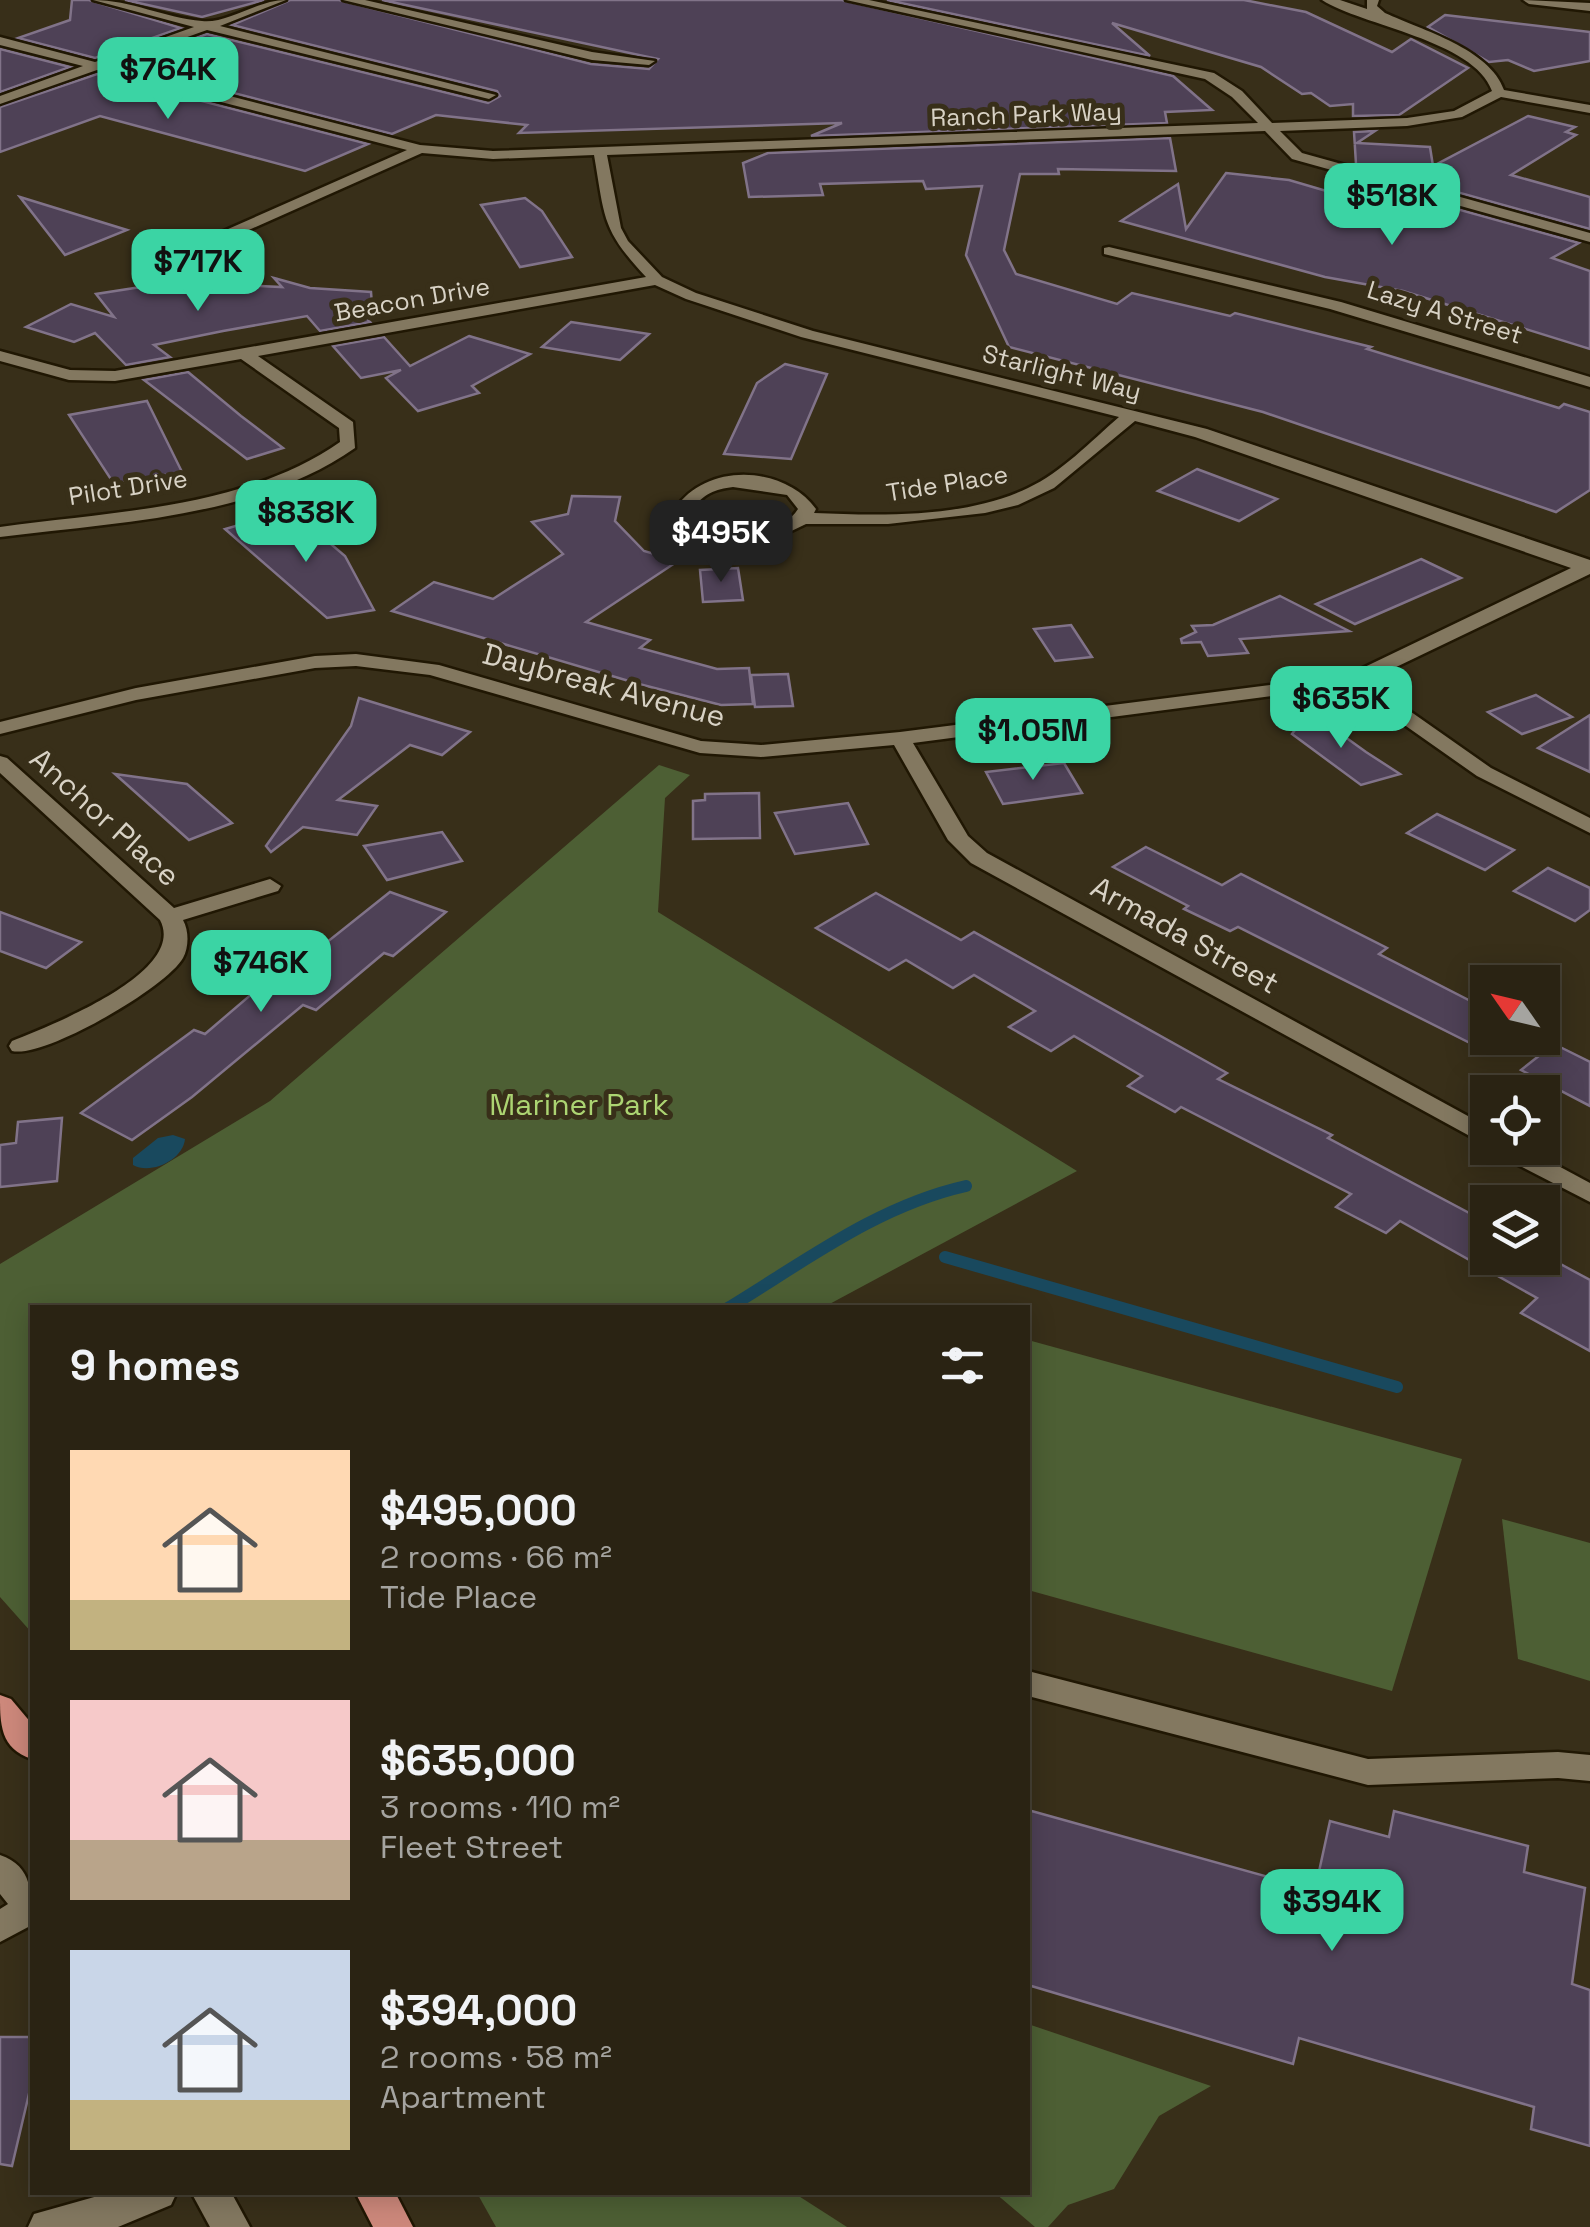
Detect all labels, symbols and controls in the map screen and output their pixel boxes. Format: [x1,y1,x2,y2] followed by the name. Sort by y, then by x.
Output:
[98,37,238,122] pin: $764K
[119,49,217,89] text: $764K
[930,95,1122,133] street label: Ranch Park Way
[1322,163,1462,248] pin: $518K
[1346,175,1438,215] text: $518K
[128,229,268,314] pin: $717K
[153,241,243,281] text: $717K
[332,270,492,328] street label: Beacon Drive
[1363,273,1527,351] street label: Lazy A Street
[979,337,1145,407] street label: Starlight Way
[884,458,1010,508] street label: Tide Place
[66,462,190,512] street label: Pilot Drive
[236,480,376,565] pin: $838K
[257,492,355,532] text: $838K
[651,500,791,585] pin: $495K
[672,512,770,552] text: $495K
[478,634,730,736] street label: Daybreak Avenue
[1271,666,1411,751] pin: $635K
[1292,678,1390,718] text: $635K
[952,698,1114,783] pin: $1.05M
[977,710,1089,750] text: $1.05M
[22,739,188,895] street label: Anchor Place
[1084,867,1286,1003] street label: Armada Street
[191,930,331,1015] pin: $746K
[213,942,309,982] text: $746K
[1470,965,1560,1055] north arrow
[1470,965,1560,1275] map controls
[1470,1075,1560,1165] button: locate
[489,1085,669,1124] park label: Mariner Park
[1470,1185,1560,1275] button: layers
[935,1338,990,1393] icon: filters
[70,1339,240,1392] text: 9 homes
[380,1484,577,1537] text: $495,000
[150,1490,270,1610] icon: home
[380,1537,612,1577] text: 2 rooms · 66 m²
[380,1577,537,1617] text: Tide Place
[380,1734,576,1787] text: $635,000
[150,1740,270,1860] icon: home
[380,1787,620,1827] text: 3 rooms · 110 m²
[380,1827,563,1867] text: Fleet Street
[1262,1869,1402,1954] pin: $394K
[1282,1881,1382,1921] text: $394K
[380,1984,577,2037] text: $394,000
[150,1990,270,2110] icon: home
[380,2037,612,2077] text: 2 rooms · 58 m²
[380,2077,546,2117] text: Apartment

